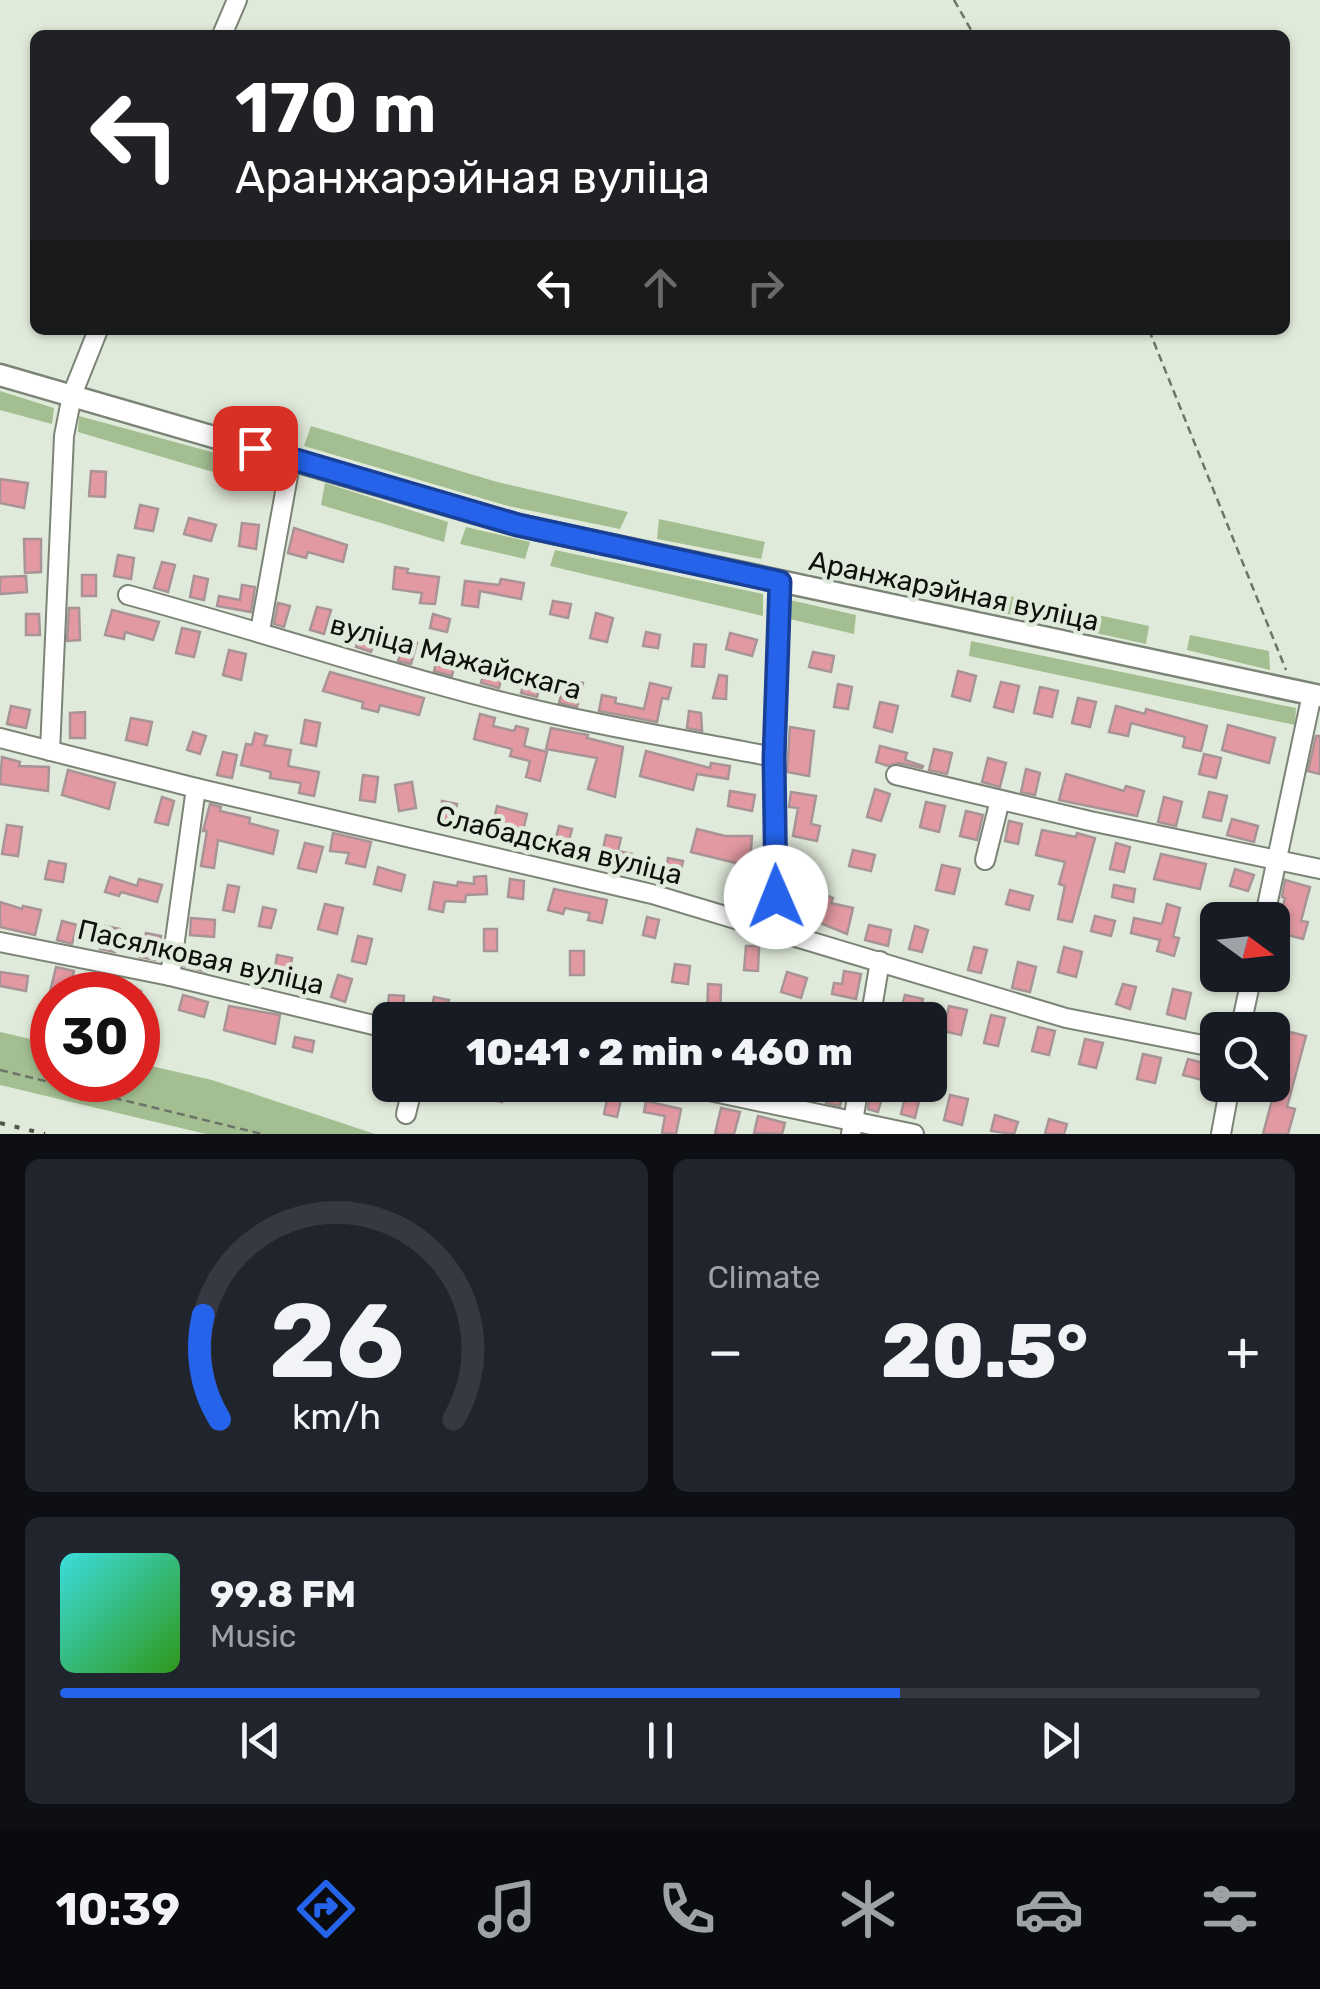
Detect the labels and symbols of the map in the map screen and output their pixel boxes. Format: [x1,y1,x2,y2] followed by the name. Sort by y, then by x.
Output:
[213,406,298,491] pin
[806,544,1102,638] street label: Аранжарэйная вуліца
[327,608,585,706] street label: вуліца Мажайскага
[432,798,686,892] street label: Слабадская вуліца
[724,845,828,949] position arrow
[1200,902,1290,992] north arrow
[74,913,328,1001] street label: Пасялковая вуліца
[30,972,160,1102] speed limit sign: 30

